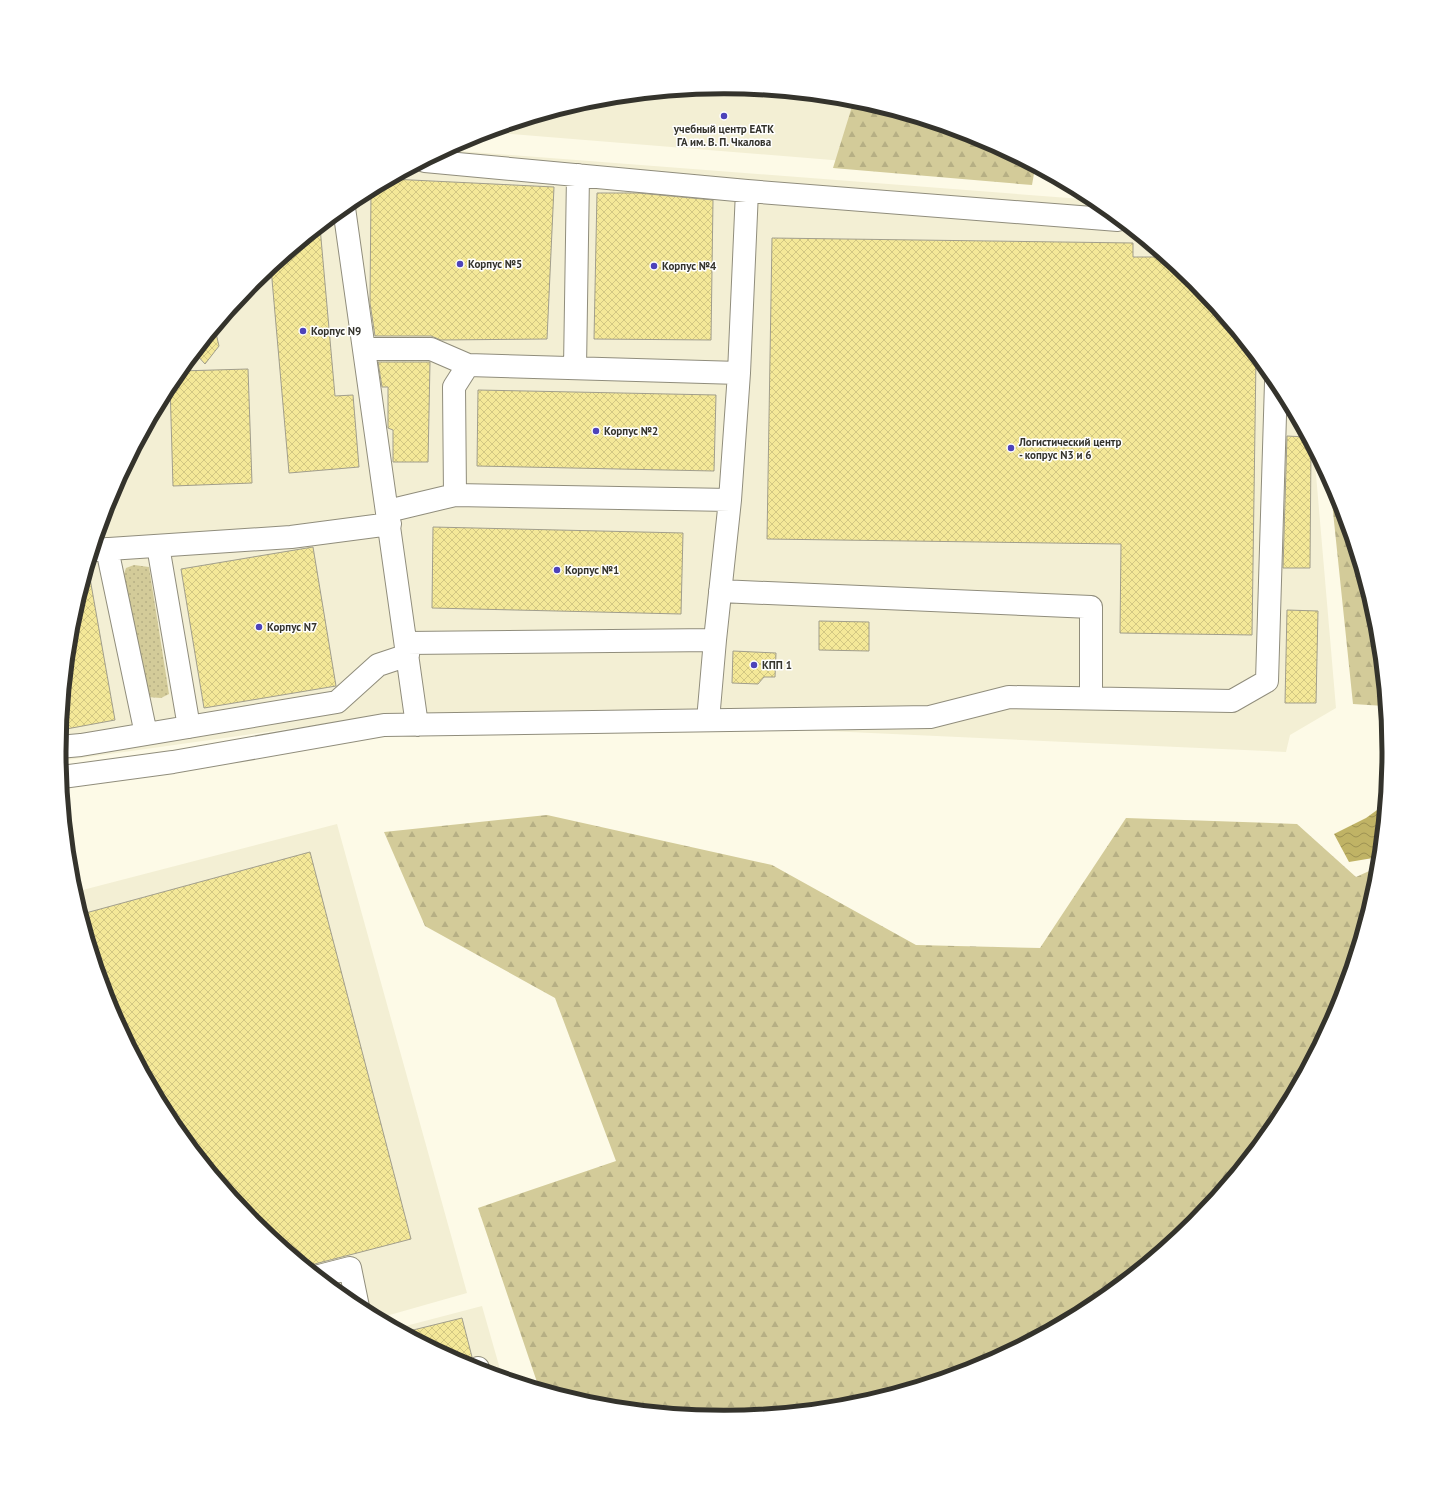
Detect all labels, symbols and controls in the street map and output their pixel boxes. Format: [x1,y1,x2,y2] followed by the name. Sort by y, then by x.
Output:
[719,111,729,121] marker: учебный центр ЕАТК ГА им. В. П. Чкалова
[673,122,774,149] place label: учебный центр ЕАТК ГА им. В. П. Чкалова
[468,257,522,271] place label: Корпус №5
[455,259,465,269] marker: Корпус №5
[662,259,717,273] place label: Корпус №4
[649,261,659,271] marker: Корпус №4
[311,324,361,338] place label: Корпус N9
[298,326,308,336] marker: Корпус N9
[604,424,658,438] place label: Корпус №2
[591,426,601,436] marker: Корпус №2
[1018,435,1121,462] place label: Логистический центр - копрус N3 и 6
[1006,443,1016,453] marker: Логистический центр - копрус N3 и 6
[565,563,619,577] place label: Корпус №1
[552,565,562,575] marker: Корпус №1
[267,620,317,634] place label: Корпус N7
[254,622,264,632] marker: Корпус N7
[762,658,792,672] place label: КПП 1
[749,660,759,670] marker: КПП 1

